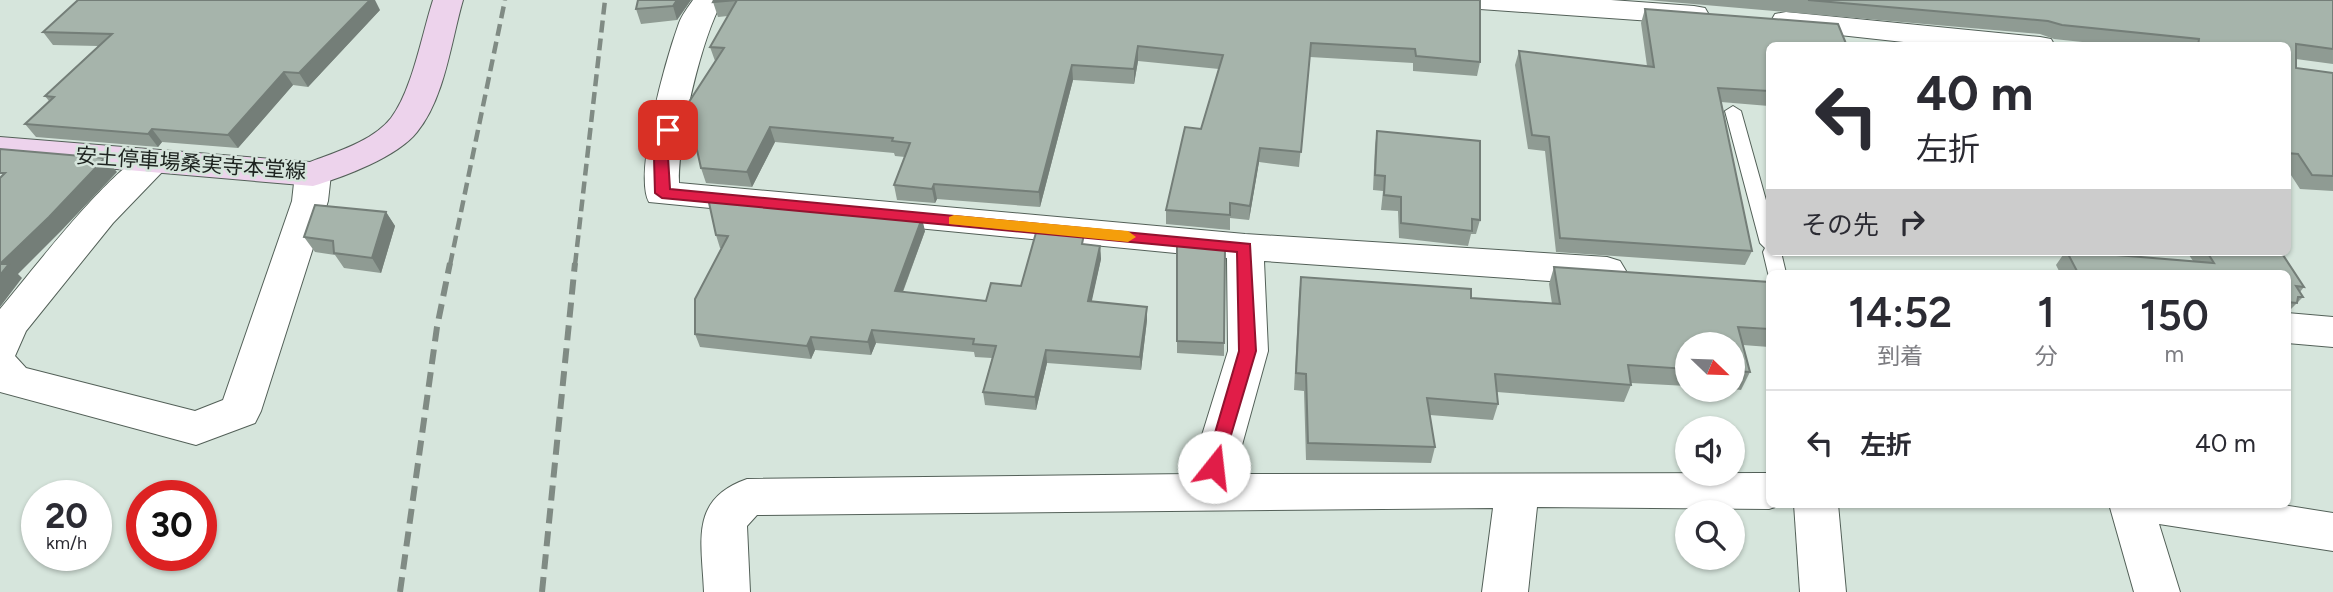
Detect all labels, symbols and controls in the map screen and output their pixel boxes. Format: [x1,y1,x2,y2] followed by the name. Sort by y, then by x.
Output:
[1916,63,2033,122] text: 40 m
[1801,70,1892,161] icon: left
[638,100,698,160] pin
[649,111,687,149] icon: arrive
[1916,130,1980,168] text: 左折
[75,142,307,184] street label: 安土停車場桑実寺本堂線
[1893,203,1931,241] icon: right
[1801,209,1879,241] text: その先
[1848,287,1952,338] text: 14:52
[2037,287,2055,338] text: 1
[2140,290,2209,341] text: 150
[1675,332,1745,402] north arrow
[1675,332,1745,570] map controls
[2164,340,2184,368] text: m
[1877,342,1923,370] text: 到着
[2035,342,2058,370] text: 分
[1675,416,1745,486] button: sound
[1801,424,1839,462] icon: left
[2195,427,2256,459] text: 40 m
[1860,429,1912,461] text: 左折
[1177,430,1251,504] position arrow
[126,480,217,571] speed limit sign: 30
[45,495,88,537] text: 20
[1675,500,1745,570] button: search
[46,532,87,554] text: km/h

